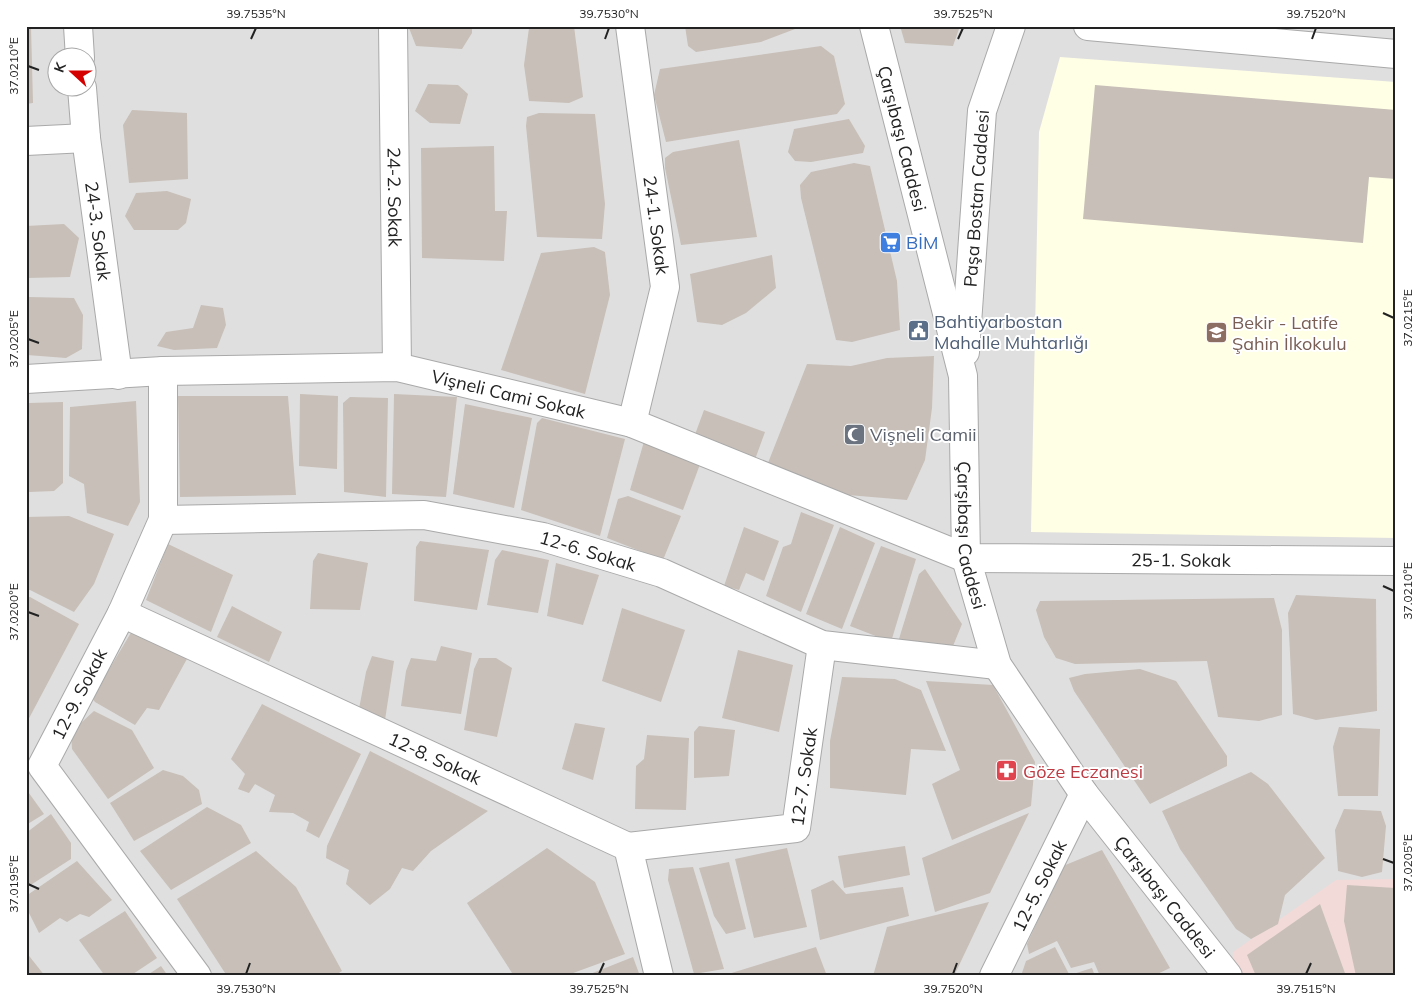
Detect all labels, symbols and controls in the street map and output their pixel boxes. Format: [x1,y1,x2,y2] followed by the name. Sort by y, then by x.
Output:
[226,6,286,21] text: 39.7535°N
[579,6,639,21] text: 39.7530°N
[933,6,993,21] text: 39.7525°N
[1286,6,1346,21] text: 39.7520°N
[6,37,21,95] text: 37.0210°E
[48,48,98,98] north arrow
[50,59,70,75] text: K
[873,63,932,214] street label: Çarşıbaşı Caddesi
[958,109,994,288] street label: Paşa Bostan Caddesi
[383,147,407,248] street label: 24-2. Sokak
[639,174,675,277] street label: 24-1. Sokak
[80,180,117,283] street label: 24-3. Sokak
[878,230,902,254] supermarket icon: BİM
[906,231,938,254] place label: BİM
[1400,289,1415,347] text: 37.0215°E
[6,310,21,368] text: 37.0205°E
[934,310,1088,354] place label: Bahtiyarbostan Mahalle Muhtarlığı
[1232,311,1347,355] place label: Bekir - Latife Şahin İlkokulu
[906,319,930,343] public building icon: Bahtiyarbostan Mahalle Muhtarlığı
[1204,320,1228,344] school or university icon: Bekir - Latife Şahin İlkokulu
[429,364,589,423] street label: Vişneli Cami Sokak
[842,422,866,446] mosque icon: Vişneli Camii
[870,423,977,446] place label: Vişneli Camii
[953,461,992,612] street label: Çarşıbaşı Caddesi
[537,525,640,576] street label: 12-6. Sokak
[1131,548,1232,571] street label: 25-1. Sokak
[1400,562,1415,620] text: 37.0210°E
[6,583,21,641] text: 37.0200°E
[46,644,112,744] street label: 12-9. Sokak
[785,725,822,828] street label: 12-7. Sokak
[385,726,486,789] street label: 12-8. Sokak
[995,759,1019,783] pharmacy icon: Göze Eczanesi
[1023,760,1143,783] place label: Göze Eczanesi
[1110,831,1221,962] street label: Çarşıbaşı Caddesi
[1400,834,1415,892] text: 37.0205°E
[1006,835,1072,935] street label: 12-5. Sokak
[6,855,21,913] text: 37.0195°E
[216,981,276,996] text: 39.7530°N
[569,981,629,996] text: 39.7525°N
[923,981,983,996] text: 39.7520°N
[1276,981,1336,996] text: 39.7515°N

